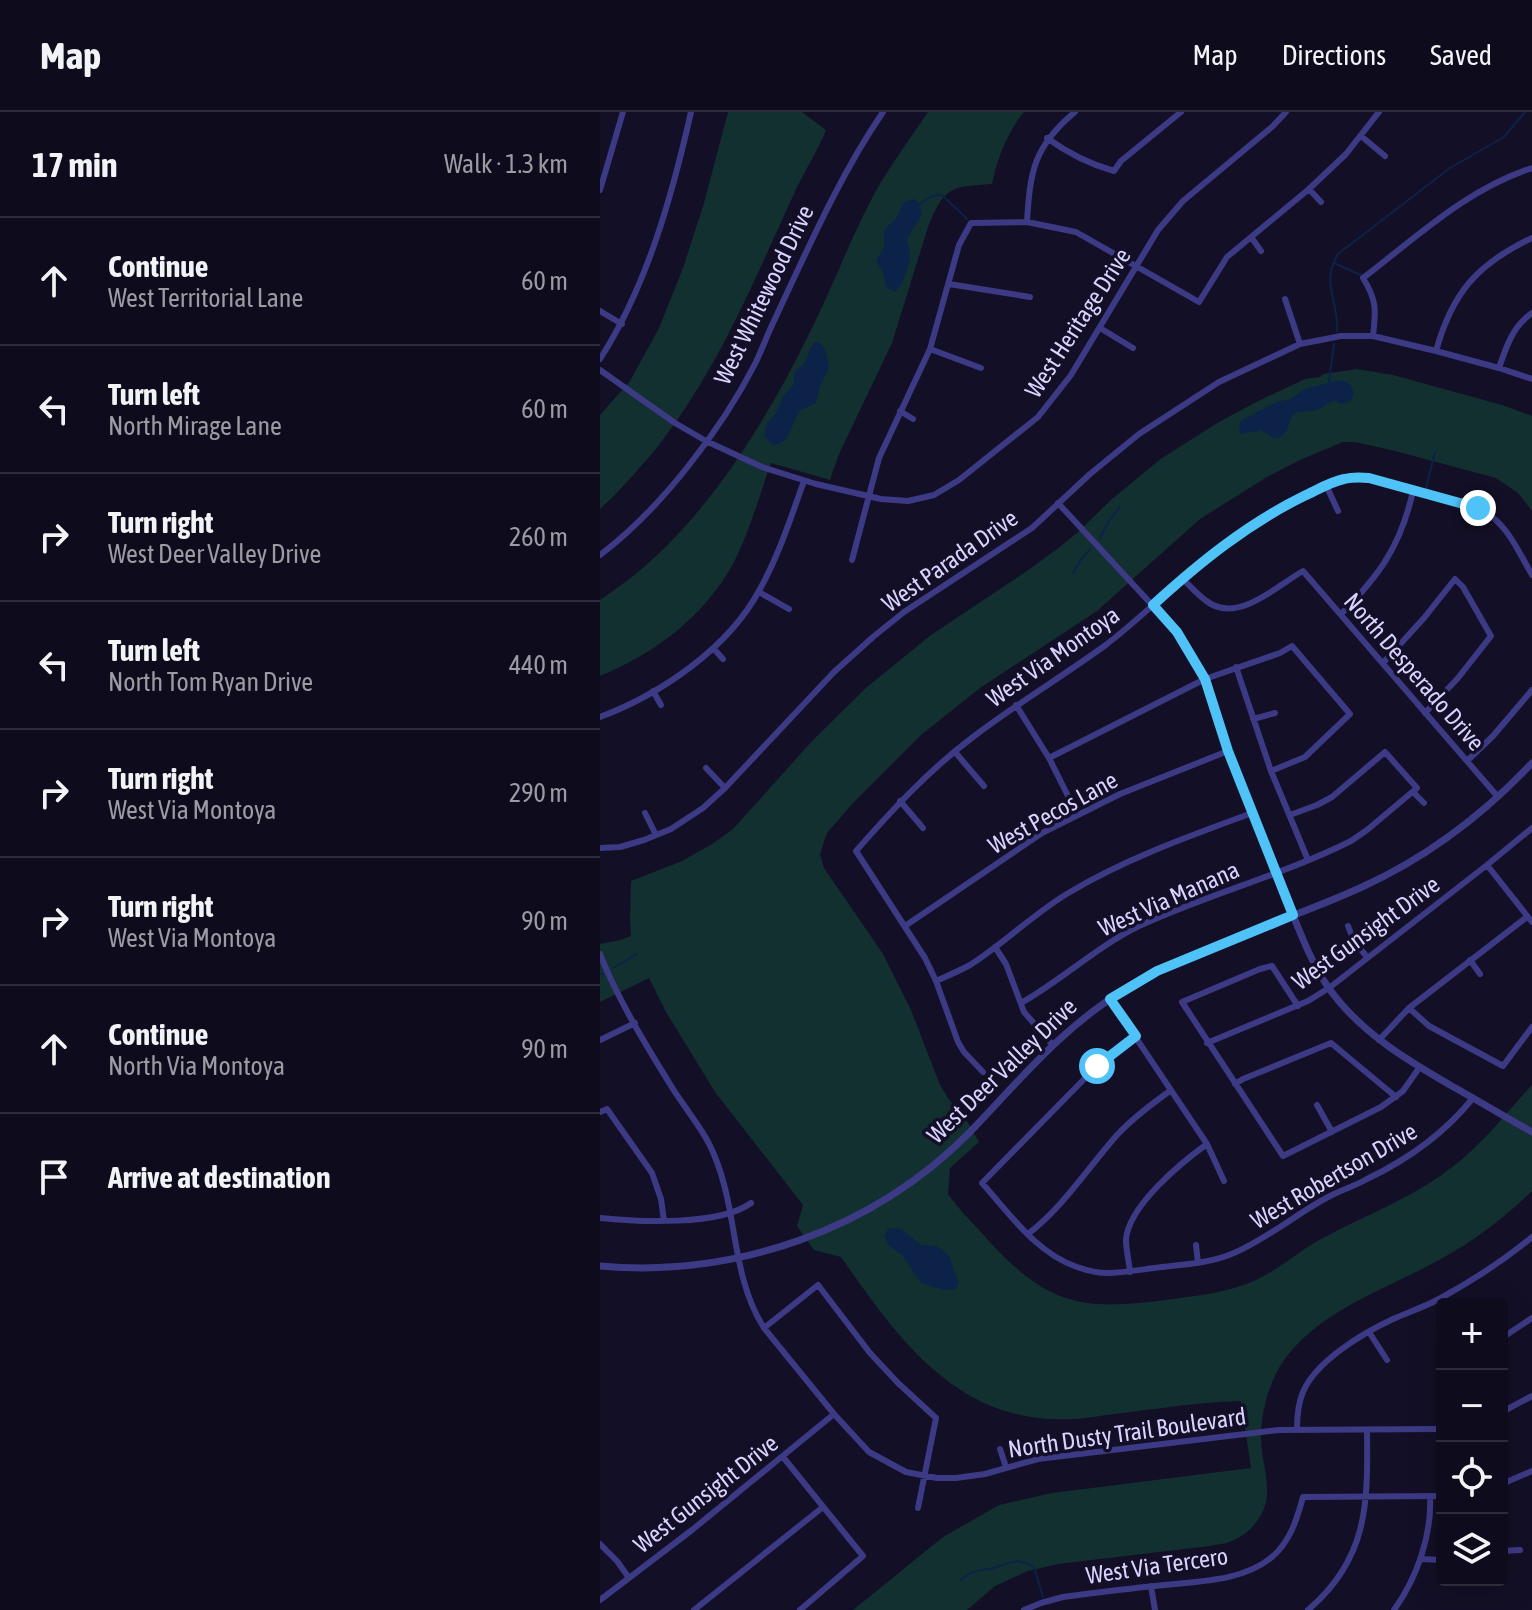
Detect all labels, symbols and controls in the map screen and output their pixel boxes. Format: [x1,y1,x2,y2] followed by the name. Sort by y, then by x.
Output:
[40,34,101,77] text: Map
[1193,39,1238,71] text: Map
[1282,39,1386,71] text: Directions
[1430,39,1492,71] text: Saved
[32,145,117,184] text: 17 min
[444,149,568,179] text: Walk · 1.3 km
[708,201,819,389] street label: West Whitewood Drive
[1019,243,1136,402] street label: West Heritage Drive
[108,249,208,283] text: Continue
[32,259,76,303] icon: ahead
[521,266,568,296] text: 60 m
[108,283,303,313] text: West Territorial Lane
[108,377,200,411] text: Turn left
[32,387,76,431] icon: left
[521,394,568,424] text: 60 m
[108,411,282,441] text: North Mirage Lane
[1460,490,1496,526] route end
[877,504,1023,617] street label: West Parada Drive
[108,505,214,539] text: Turn right
[32,515,76,559] icon: right
[509,522,568,552] text: 260 m
[108,539,321,569] text: West Deer Valley Drive
[1339,588,1490,756] street label: North Desperado Drive
[981,601,1124,712] street label: West Via Montoya
[108,633,200,667] text: Turn left
[32,643,76,687] icon: left
[509,650,568,680] text: 440 m
[108,667,313,697] text: North Tom Ryan Drive
[108,761,214,795] text: Turn right
[983,766,1122,859] street label: West Pecos Lane
[32,771,76,815] icon: right
[509,778,568,808] text: 290 m
[108,795,276,825] text: West Via Montoya
[1094,856,1243,942] street label: West Via Manana
[1287,870,1444,995] street label: West Gunsight Drive
[108,889,214,923] text: Turn right
[32,899,76,943] icon: right
[521,906,568,936] text: 90 m
[108,923,276,953] text: West Via Montoya
[921,993,1082,1149] street label: West Deer Valley Drive
[108,1017,208,1051] text: Continue
[32,1027,76,1071] icon: ahead
[521,1034,568,1064] text: 90 m
[1079,1048,1115,1084] route start
[108,1051,285,1081] text: North Via Montoya
[1246,1117,1421,1234] street label: West Robertson Drive
[32,1155,76,1199] icon: arrive
[108,1160,330,1194] text: Arrive at destination
[1436,1298,1508,1586] map controls
[1436,1298,1508,1370] button: +
[1436,1370,1508,1442] button: −
[1006,1402,1248,1463] street label: North Dusty Trail Boulevard
[628,1429,783,1558] street label: West Gunsight Drive
[1436,1442,1508,1514] button: locate
[1436,1514,1508,1586] button: layers
[1084,1542,1230,1589] street label: West Via Tercero

